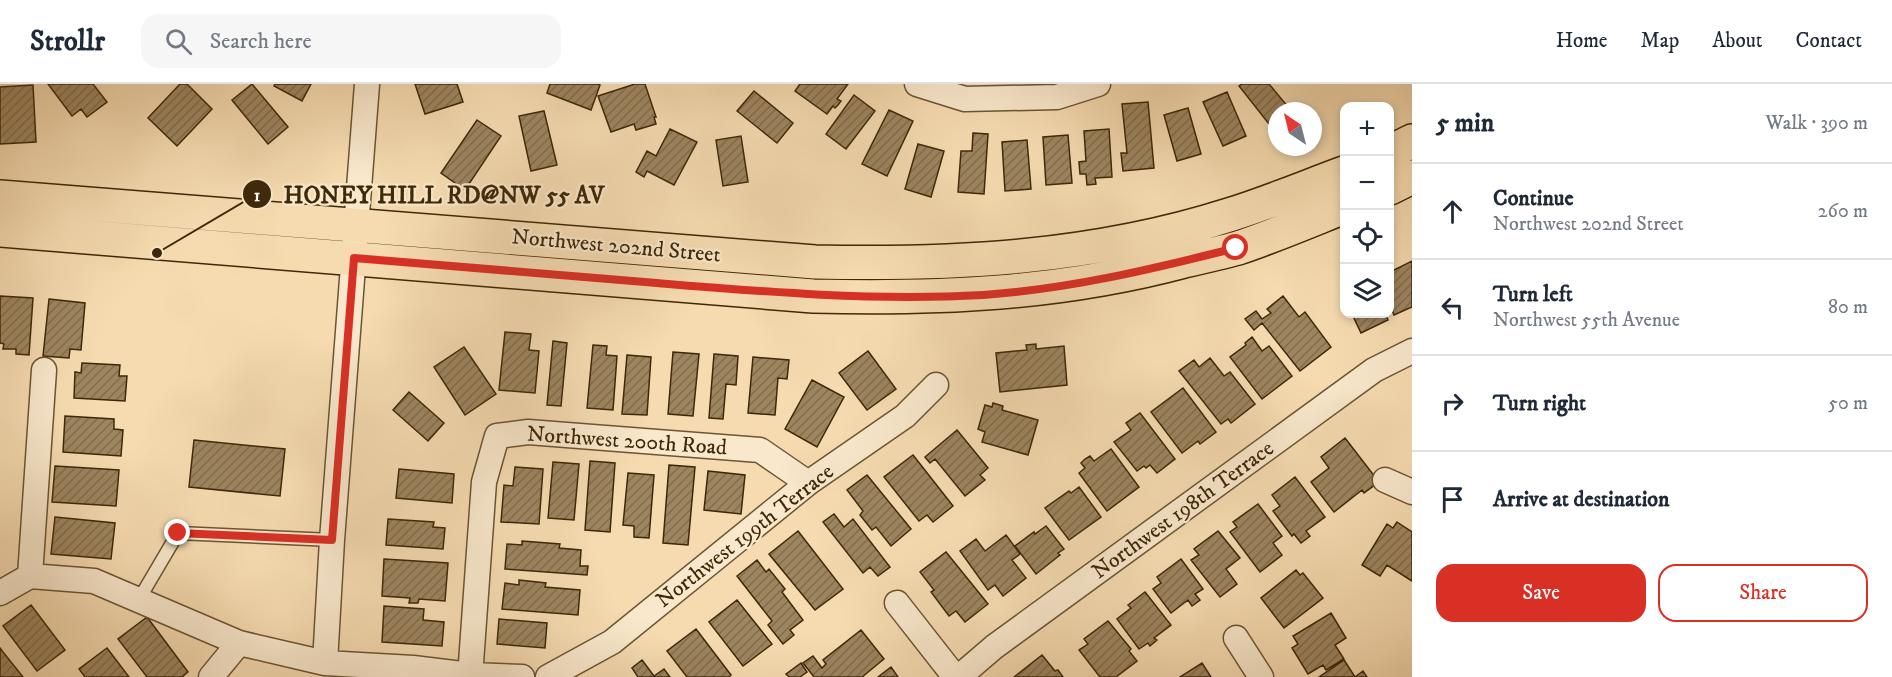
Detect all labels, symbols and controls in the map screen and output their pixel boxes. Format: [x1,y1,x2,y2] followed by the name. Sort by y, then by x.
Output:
[141,14,561,68] search box
[30,24,105,59] text: Strollr
[162,25,195,58] icon: search
[210,28,312,55] text: Search here
[1556,28,1608,54] text: Home
[1641,28,1679,54] text: Map
[1712,28,1763,54] text: About
[1796,28,1862,54] text: Contact
[1268,102,1322,156] north arrow
[1340,102,1394,318] map controls
[1340,102,1394,156] button: +
[1436,107,1494,140] text: 5 min
[1766,111,1868,136] text: Walk · 390 m
[1340,156,1394,210] button: −
[242,173,617,215] callout: HONEY HILL RD@NW 55 AV
[284,181,605,211] text: HONEY HILL RD@NW 55 AV
[254,185,261,207] text: 1
[1493,185,1574,212] text: Continue
[1436,195,1469,228] icon: ahead
[1818,199,1868,224] text: 260 m
[1340,210,1394,264] button: locate
[1493,212,1684,237] text: Northwest 202nd Street
[510,223,722,269] street label: Northwest 202nd Street
[1222,234,1248,260] route start
[1340,264,1394,318] button: layers
[1493,281,1573,308] text: Turn left
[1436,291,1469,324] icon: left
[1828,295,1868,320] text: 80 m
[1493,308,1680,333] text: Northwest 55th Avenue
[1436,387,1469,420] icon: right
[1493,390,1586,417] text: Turn right
[1828,391,1868,416] text: 50 m
[526,421,728,461] street label: Northwest 200th Road
[1087,435,1279,585] street label: Northwest 198th Terrace
[651,458,839,614] street label: Northwest 199th Terrace
[1436,483,1469,516] icon: arrive
[1493,486,1670,513] text: Arrive at destination
[164,519,190,545] route end
[1436,564,1646,622] button: Save
[1658,564,1868,622] button: Share

